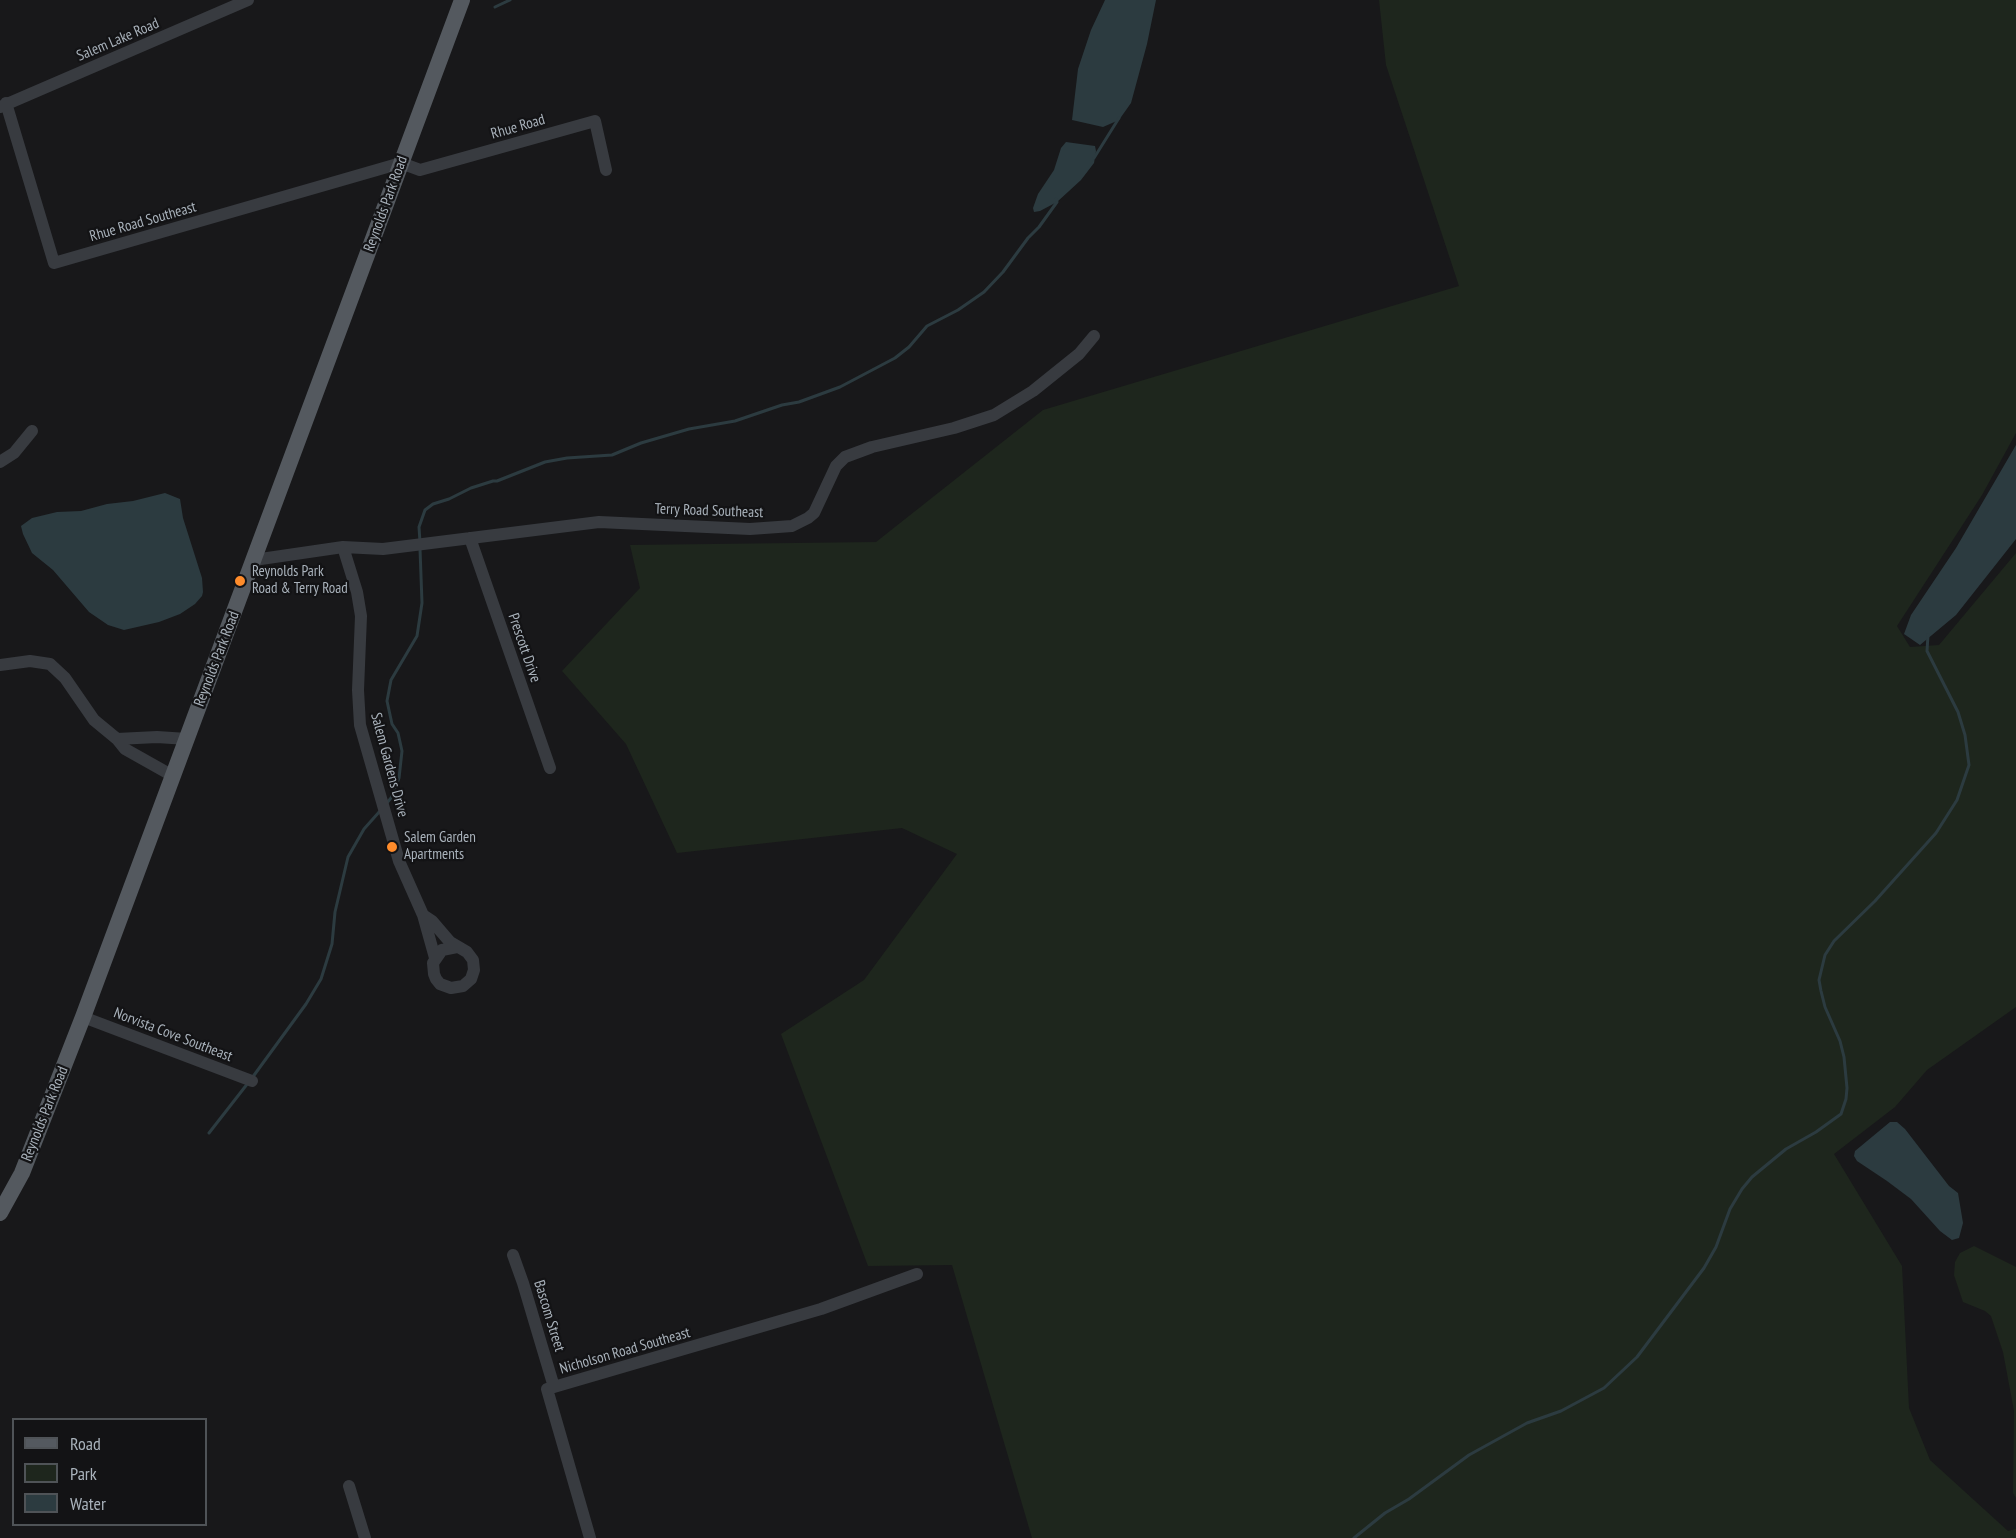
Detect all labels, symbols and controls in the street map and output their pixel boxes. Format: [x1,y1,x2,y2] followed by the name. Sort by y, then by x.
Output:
[74,15,162,65] street label: Salem Lake Road
[489,111,547,143] street label: Rhue Road
[360,154,412,254] street label: Reynolds Park Road
[88,198,198,246] street label: Rhue Road Southeast
[654,500,764,522] street label: Terry Road Southeast
[252,563,348,598] place label: Reynolds Park Road & Terry Road
[233,574,247,588] marker: Reynolds Park Road & Terry Road
[191,609,243,709] street label: Reynolds Park Road
[504,611,544,685] street label: Prescott Drive
[366,711,412,819] street label: Salem Gardens Drive
[404,829,476,864] place label: Salem Garden Apartments
[385,840,399,854] marker: Salem Garden Apartments
[111,1004,235,1066] street label: Norvista Cove Southeast
[18,1064,72,1164] street label: Reynolds Park Road
[530,1278,568,1354] street label: Bascom Street
[558,1324,692,1378] street label: Nicholson Road Southeast
[12,1418,207,1526] legend
[70,1432,101,1455] text: Road
[70,1462,97,1485] text: Park
[70,1492,106,1515] text: Water

